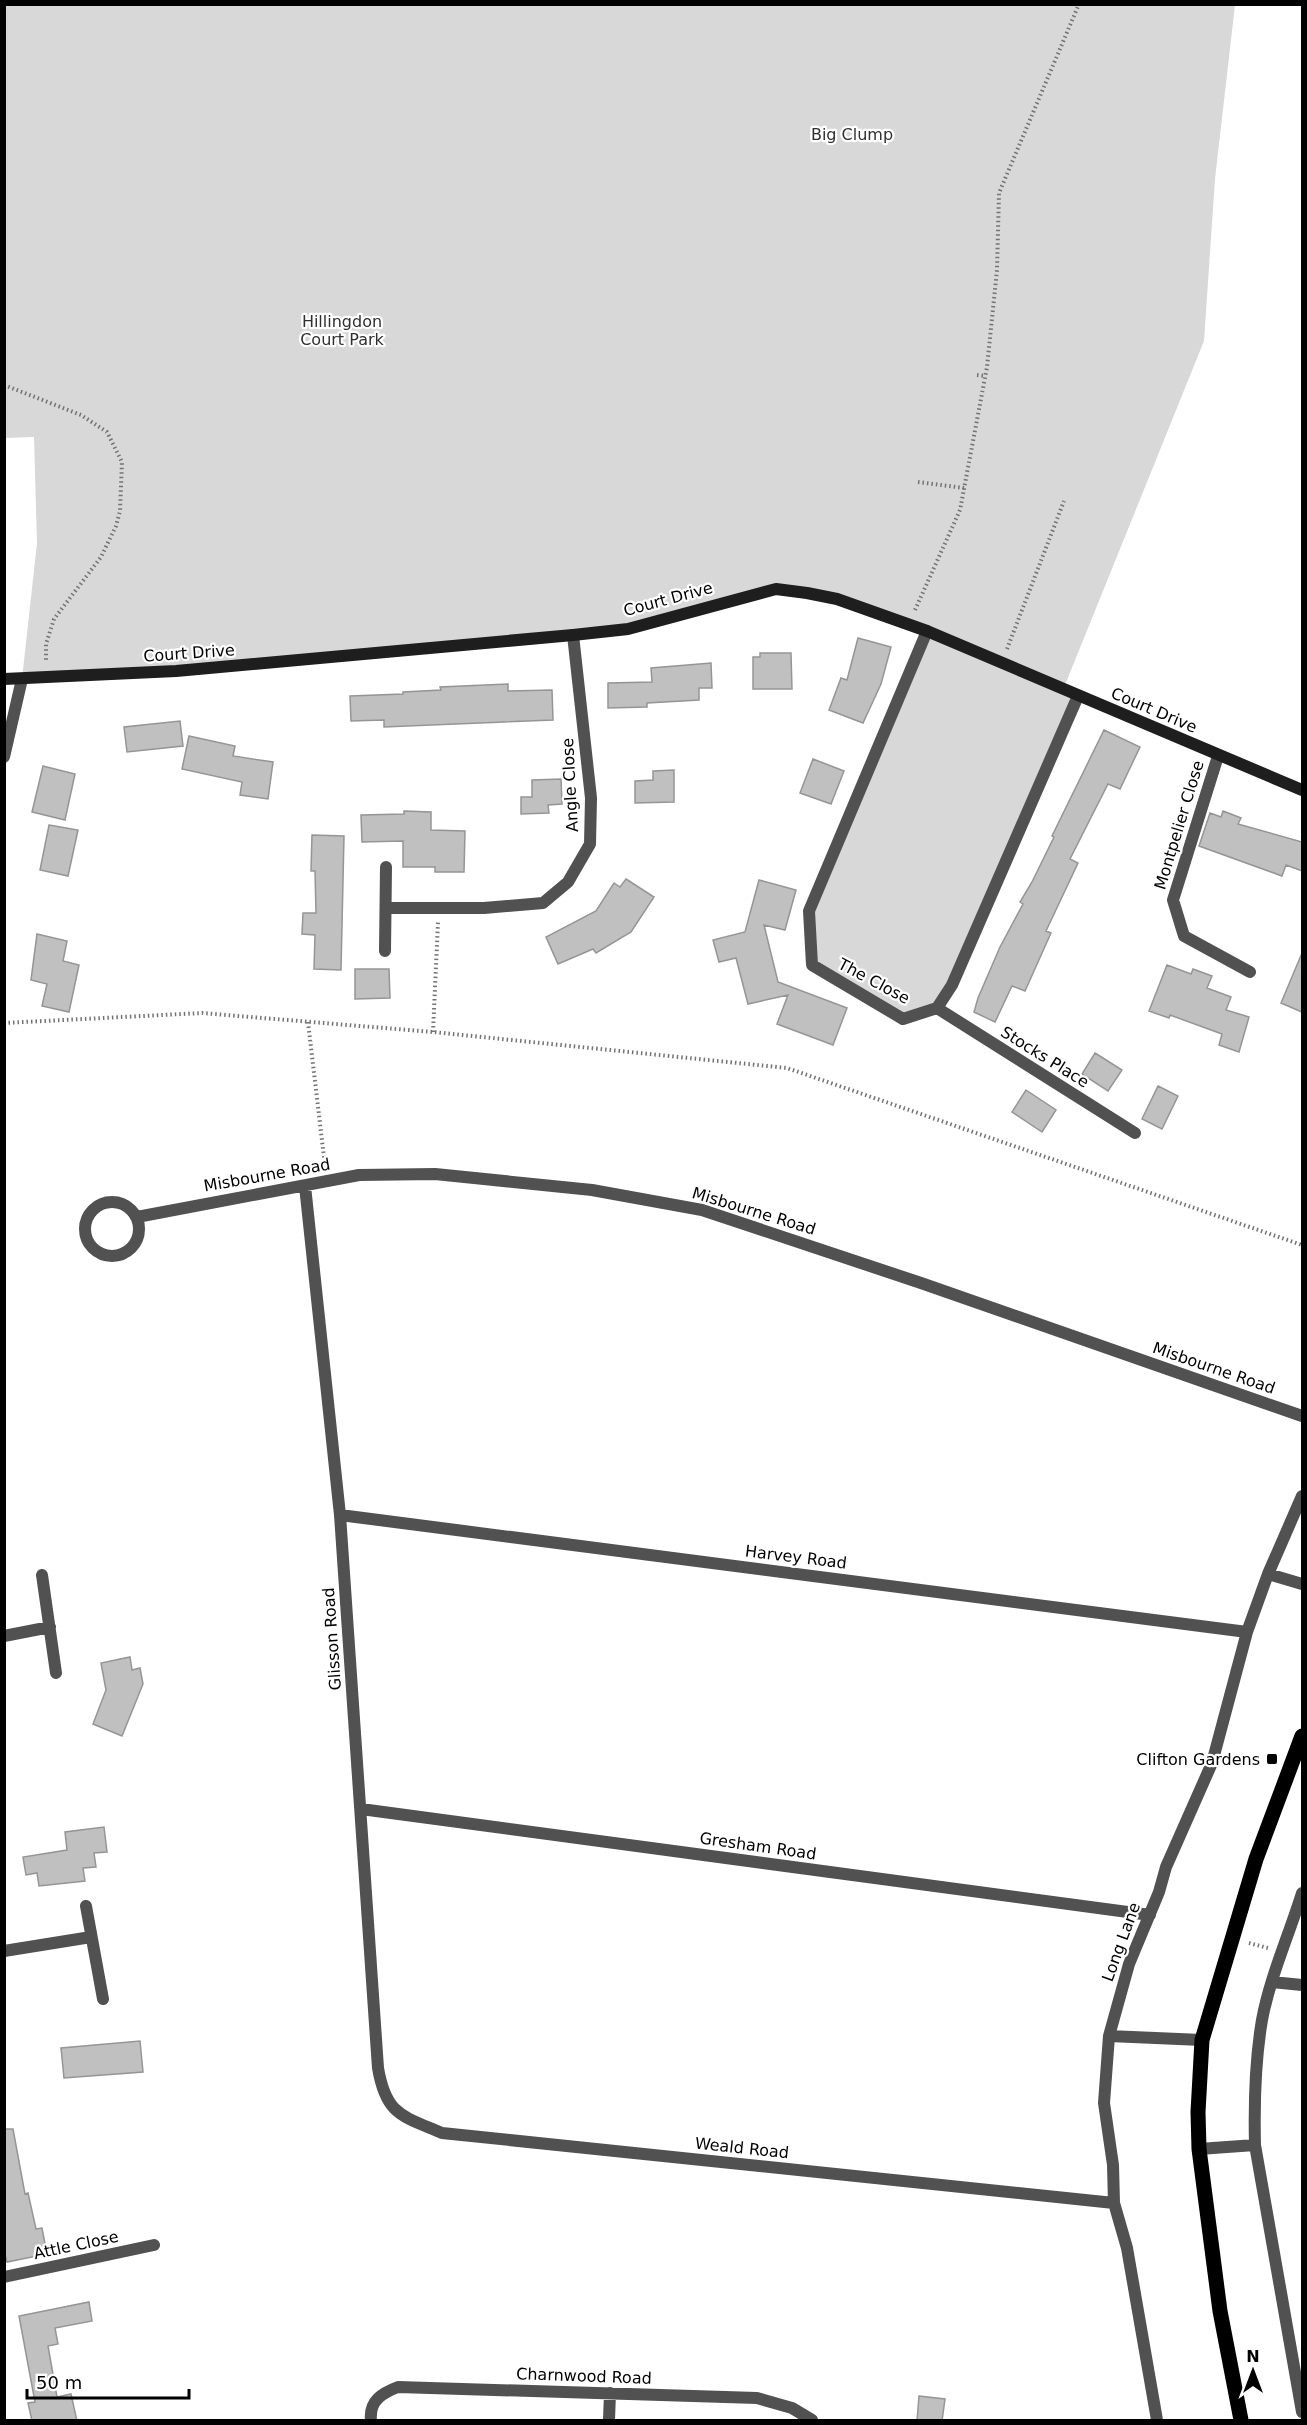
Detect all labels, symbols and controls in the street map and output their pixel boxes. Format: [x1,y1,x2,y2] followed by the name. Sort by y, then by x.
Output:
[811,125,893,144] park label: Big Clump
[300,312,385,349] park label: Hillingdon Court Park
[621,578,715,620] street label: Court Drive
[143,640,235,666] street label: Court Drive
[1108,683,1200,737] street label: Court Drive
[558,737,582,833] street label: Angle Close
[1150,758,1208,892] street label: Montpelier Close
[834,954,913,1008] street label: The Close
[997,1022,1093,1092] street label: Stocks Place
[202,1155,332,1195] street label: Misbourne Road
[690,1183,818,1239] street label: Misbourne Road
[1150,1338,1278,1398] street label: Misbourne Road
[744,1541,848,1573] street label: Harvey Road
[319,1587,345,1691] street label: Glisson Road
[1136,1750,1260,1769] place label: Clifton Gardens
[1265,1752,1279,1766] marker: Clifton Gardens
[698,1828,818,1864] street label: Gresham Road
[1098,1900,1144,1984] street label: Long Lane
[694,2134,790,2162] street label: Weald Road
[32,2227,120,2263] street label: Attle Close
[1223,2341,1283,2401] north arrow
[1246,2347,1260,2366] text: N
[27,2362,189,2400] scale bar
[516,2364,652,2388] street label: Charnwood Road
[36,2372,82,2393] text: 50 m

